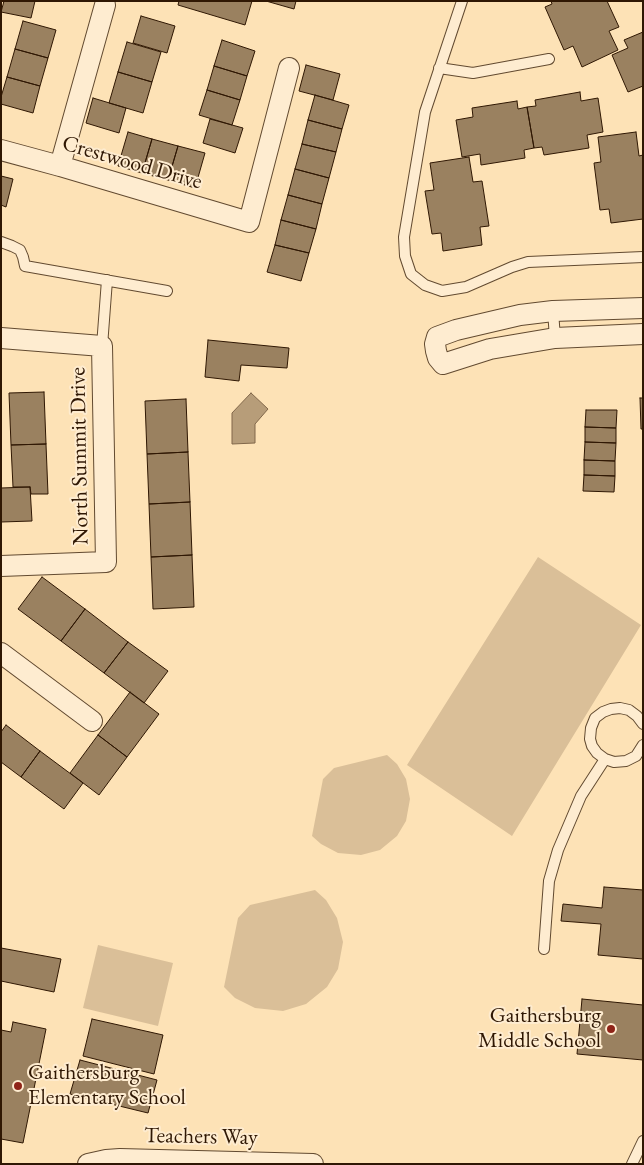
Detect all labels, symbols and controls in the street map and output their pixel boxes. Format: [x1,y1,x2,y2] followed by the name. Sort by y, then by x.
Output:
[59,130,205,196] street label: Crestwood Drive
[65,367,95,545] street label: North Summit Drive
[478,1003,601,1054] place label: Gaithersburg Middle School
[605,1023,617,1035] marker: Gaithersburg Middle School
[28,1060,186,1112] place label: Gaithersburg Elementary School
[12,1080,24,1092] marker: Gaithersburg Elementary School
[144,1123,258,1151] street label: Teachers Way

